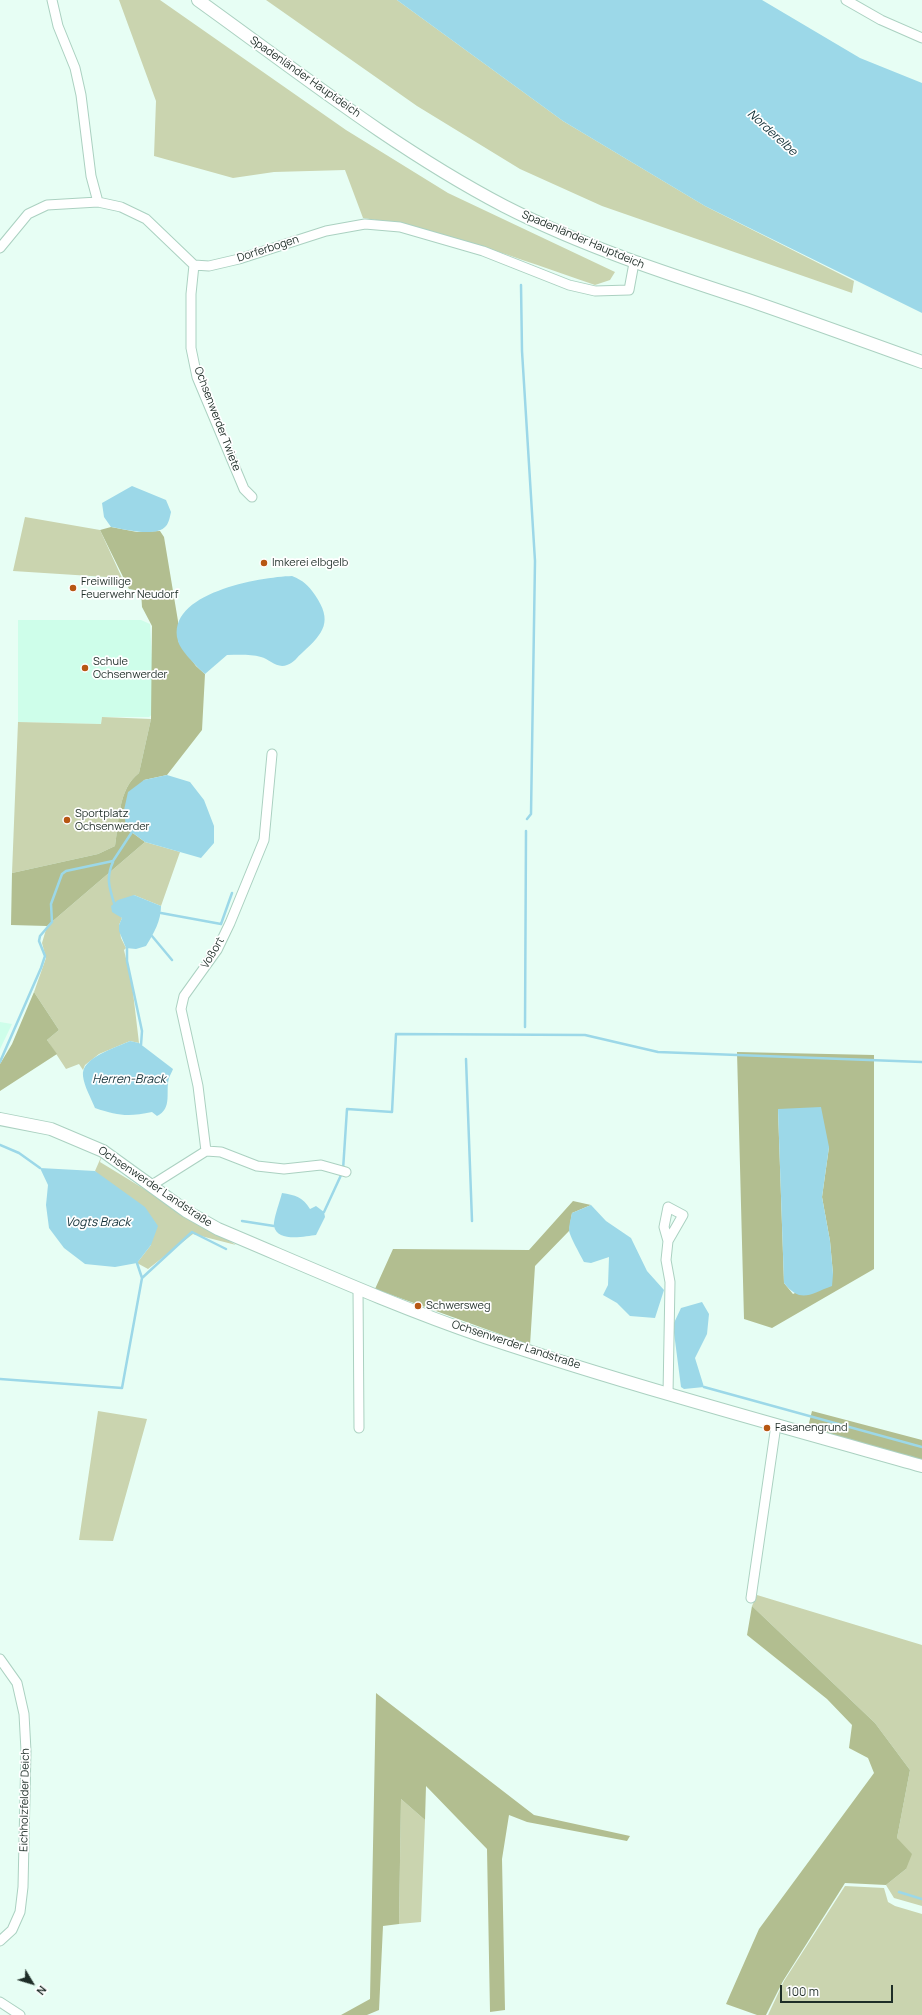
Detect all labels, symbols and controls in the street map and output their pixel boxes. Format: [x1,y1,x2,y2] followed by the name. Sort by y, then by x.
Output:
[247,34,363,120] street label: Spadenländer Hauptdeich
[744,107,800,159] water label: Norderelbe
[520,208,646,272] street label: Spadenländer Hauptdeich
[235,233,301,265] street label: Dorferbogen
[191,365,243,473] street label: Ochsenwerder Twiete
[272,556,348,570] place label: Imkerei elbgelb
[259,558,269,568] marker: Imkerei elbgelb
[81,575,178,601] place label: Freiwillige Feuerwehr Neudorf
[68,583,78,593] marker: Freiwillige Feuerwehr Neudorf
[93,655,168,681] place label: Schule Ochsenwerder
[80,663,90,673] marker: Schule Ochsenwerder
[75,807,150,833] place label: Sportplatz Ochsenwerder
[62,815,72,825] marker: Sportplatz Ochsenwerder
[199,935,227,971] street label: Voßort
[92,1073,166,1087] water label: Herren-Brack
[96,1144,214,1230] street label: Ochsenwerder Landstraße
[66,1216,130,1230] water label: Vogts Brack
[426,1299,491,1313] place label: Schwersweg
[413,1301,423,1311] marker: Schwersweg
[450,1318,582,1372] street label: Ochsenwerder Landstraße
[775,1421,848,1435] place label: Fasanengrund
[762,1423,772,1433] marker: Fasanengrund
[17,1748,33,1852] street label: Eichholzfelder Deich
[12,1963,52,2003] north arrow
[782,1977,895,2003] scale bar
[34,1983,50,1998] text: N
[787,1983,819,2000] text: 100 m

